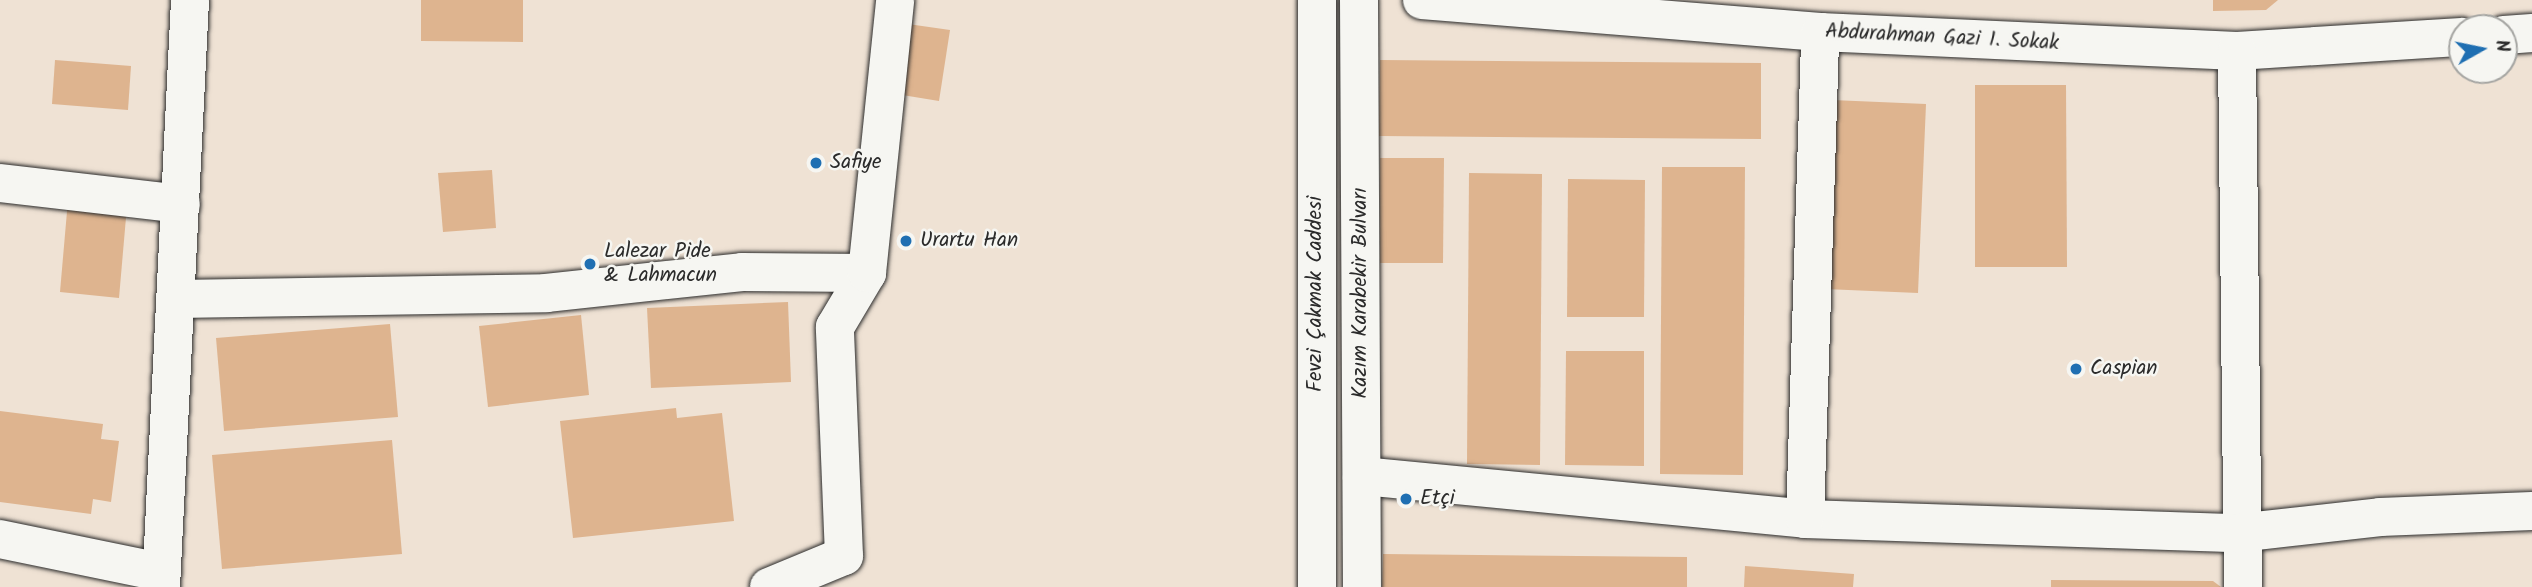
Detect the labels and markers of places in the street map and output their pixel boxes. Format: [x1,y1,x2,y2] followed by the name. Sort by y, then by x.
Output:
[830,150,881,176] place label: Safiye
[808,155,824,171] marker: Safiye
[920,228,1018,254] place label: Urartu Han
[898,233,914,249] marker: Urartu Han
[604,239,717,289] place label: Lalezar Pide & Lahmacun
[582,256,598,272] marker: Lalezar Pide & Lahmacun
[2090,356,2157,382] place label: Caspian
[2068,361,2084,377] marker: Caspian
[1420,486,1455,512] place label: Etçi
[1398,491,1414,507] marker: Etçi

